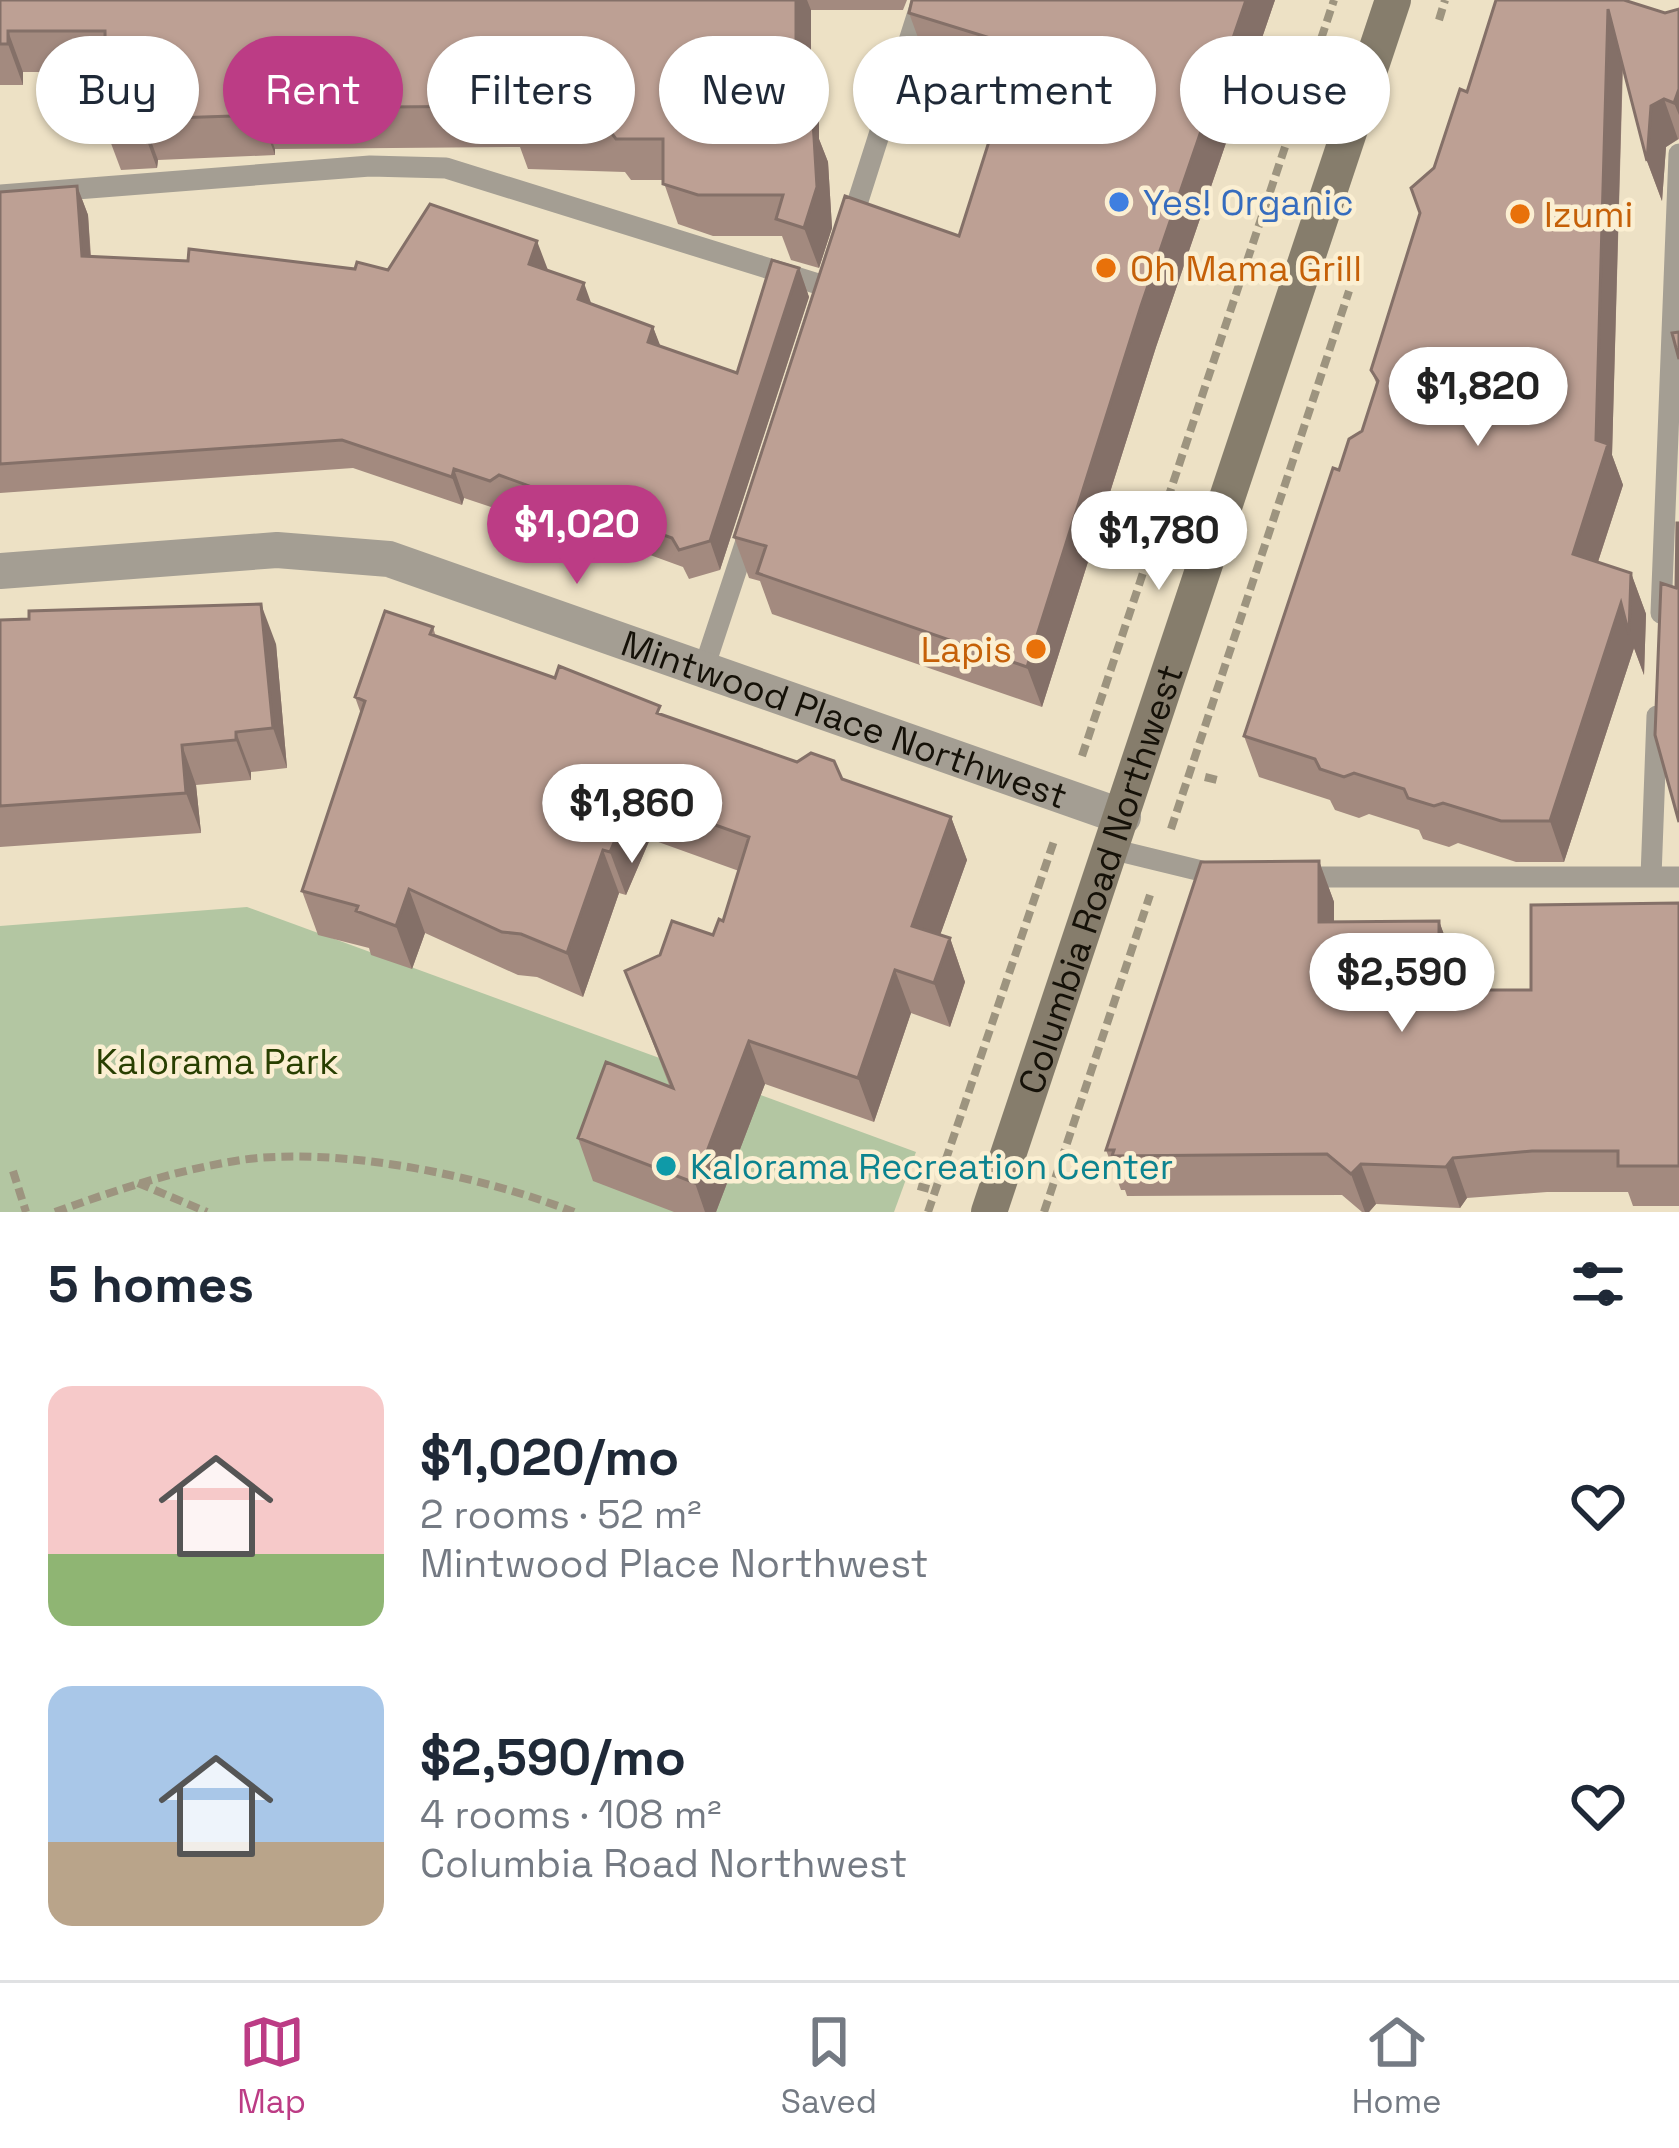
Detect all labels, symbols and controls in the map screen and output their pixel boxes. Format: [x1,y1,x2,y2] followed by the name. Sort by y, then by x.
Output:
[36,36,199,144] chip: Buy
[223,36,403,144] chip: Rent
[427,36,635,144] chip: Filters
[659,36,829,144] chip: New
[853,36,1156,144] chip: Apartment
[1180,36,1390,144] chip: House
[1143,180,1354,226] place label: Yes! Organic
[1106,189,1132,215] marker: Yes! Organic
[1544,192,1633,238] place label: Izumi
[1507,201,1533,227] marker: Izumi
[1130,246,1362,292] place label: Oh Mama Grill
[1093,255,1119,281] marker: Oh Mama Grill
[1380,347,1576,449] pin: $1,820
[1416,361,1540,410] text: $1,820
[479,485,675,587] pin: $1,020
[1061,491,1257,593] pin: $1,780
[514,499,640,548] text: $1,020
[1098,505,1220,554] text: $1,780
[615,621,1073,820] street label: Mintwood Place Northwest
[921,627,1012,673] place label: Lapis
[1023,636,1049,662] marker: Lapis
[1008,659,1194,1100] street label: Columbia Road Northwest
[534,764,730,866] pin: $1,860
[569,778,695,827] text: $1,860
[1304,933,1500,1035] pin: $2,590
[1336,947,1468,996] text: $2,590
[95,1039,339,1085] park label: Kalorama Park
[690,1144,1173,1190] place label: Kalorama Recreation Center
[653,1153,679,1179] marker: Kalorama Recreation Center
[1565,1251,1631,1317] icon: filters
[48,1252,254,1317] text: 5 homes
[420,1425,679,1490] text: $1,020/mo
[144,1434,288,1578] icon: home
[1565,1473,1631,1539] icon: heart
[420,1490,702,1539] text: 2 rooms · 52 m²
[420,1539,928,1588] text: Mintwood Place Northwest
[420,1725,686,1790] text: $2,590/mo
[144,1734,288,1878] icon: home
[1565,1773,1631,1839] icon: heart
[420,1790,721,1839] text: 4 rooms · 108 m²
[420,1839,907,1888] text: Columbia Road Northwest
[237,2009,306,2123] tab: Map
[781,2009,877,2123] tab: Saved
[1352,2009,1442,2123] tab: Home

